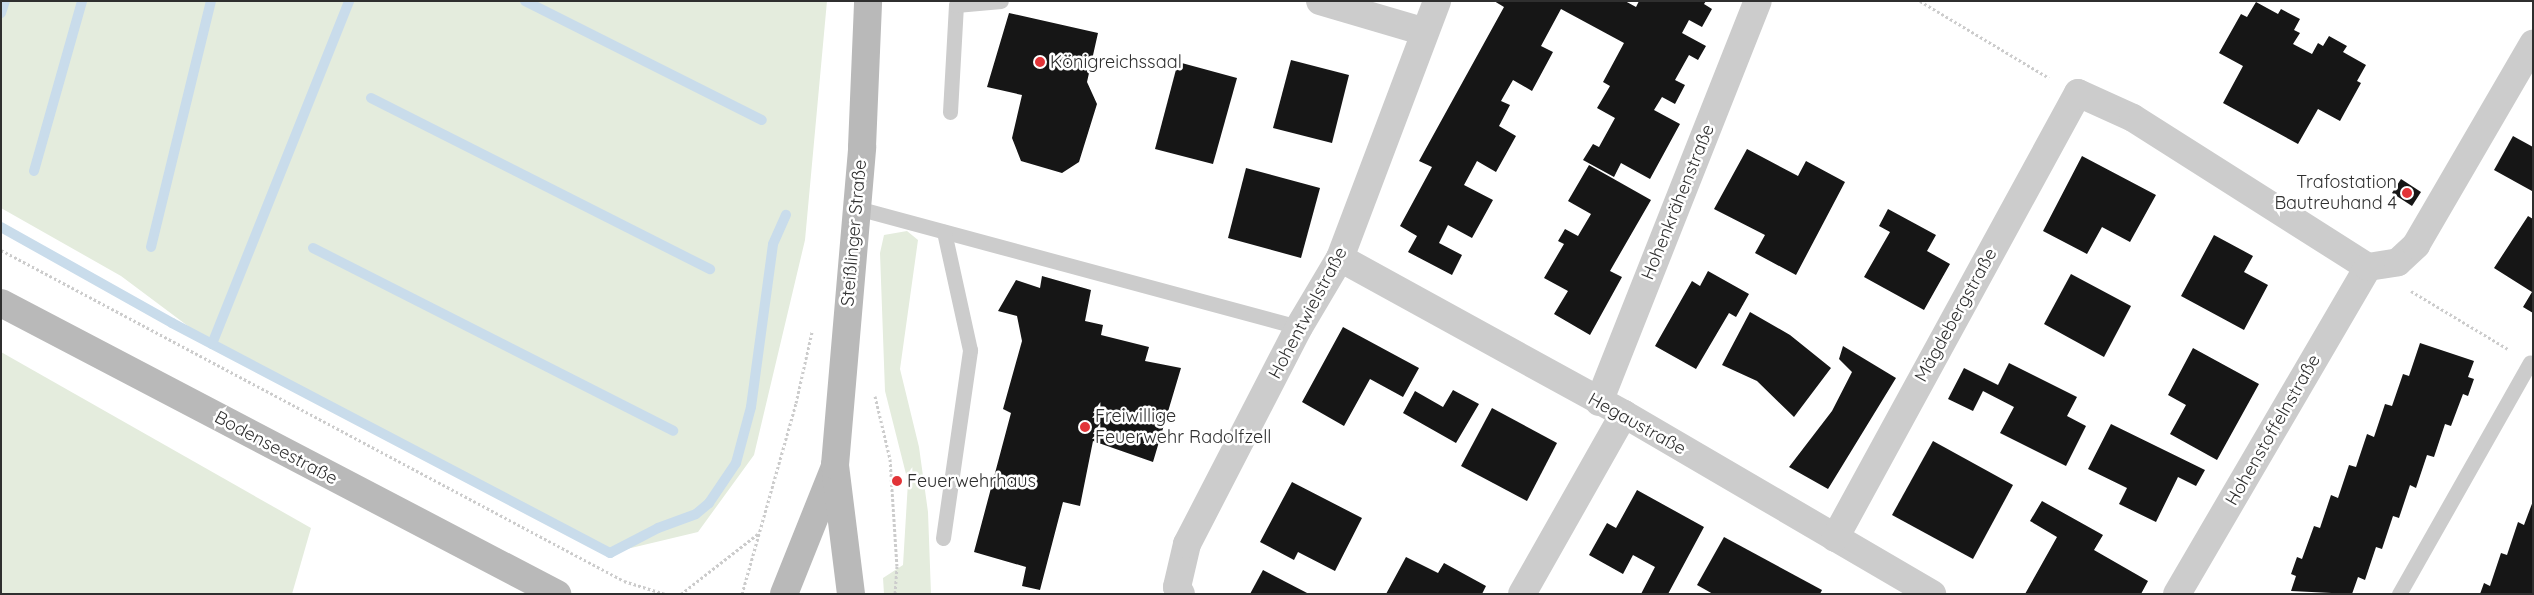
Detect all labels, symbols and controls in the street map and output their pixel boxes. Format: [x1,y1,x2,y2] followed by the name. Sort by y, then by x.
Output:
[1050,51,1182,73] place label: Königreichssaal
[1034,56,1046,68] marker: Königreichssaal
[1637,121,1719,283] street label: Hohenkrähenstraße
[837,159,871,307] street label: Steißlinger Straße
[2274,172,2397,214] place label: Trafostation Bautreuhand 4
[2401,187,2413,199] marker: Trafostation Bautreuhand 4
[1264,243,1352,383] street label: Hohentwielstraße
[1910,244,2002,386] street label: Mägdebergstraße
[2221,351,2325,509] street label: Hohenstoffelnstraße
[1584,388,1690,460] street label: Hegaustraße
[1095,406,1272,448] place label: Freiwillige Feuerwehr Radolfzell
[211,407,341,489] street label: Bodenseestraße
[1079,421,1091,433] marker: Freiwillige Feuerwehr Radolfzell
[907,470,1036,492] place label: Feuerwehrhaus
[891,475,903,487] marker: Feuerwehrhaus

